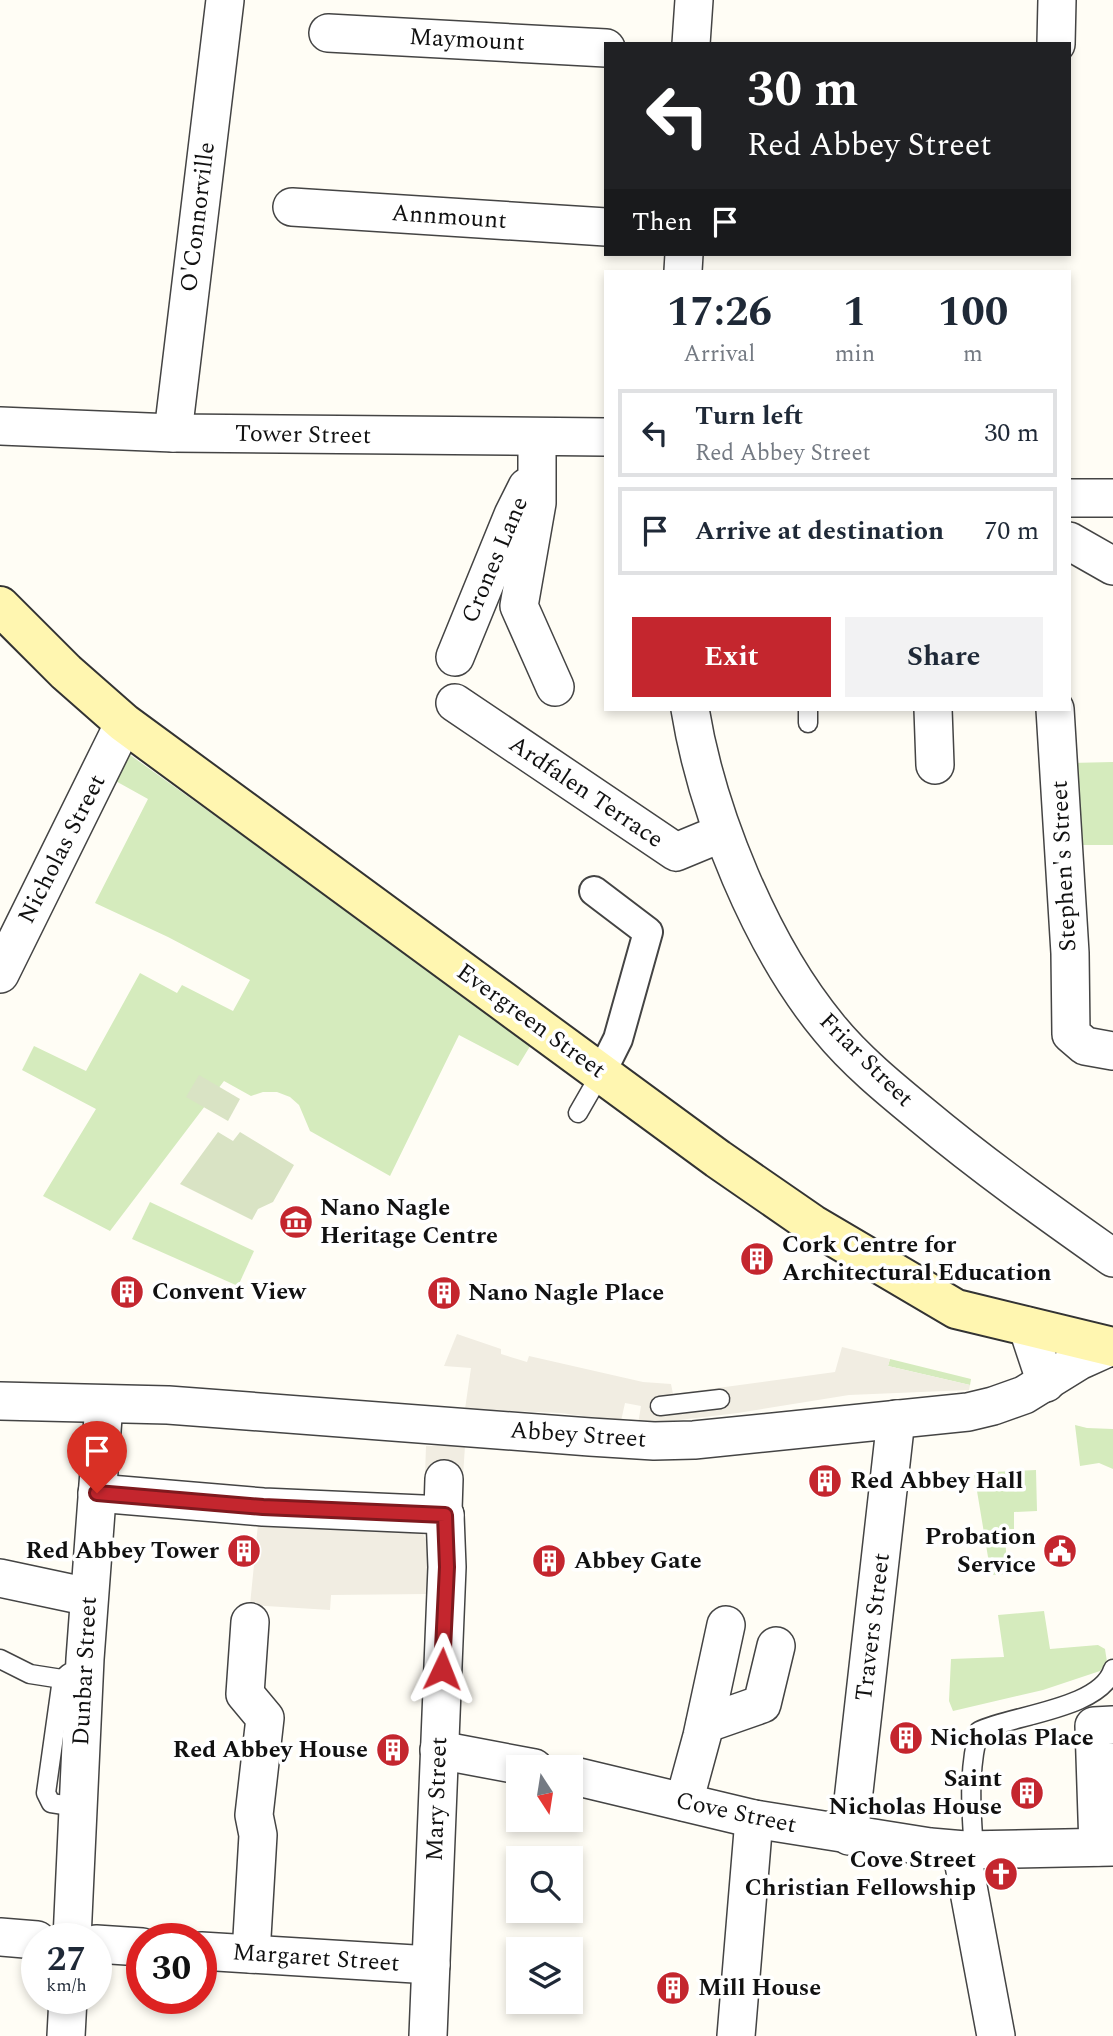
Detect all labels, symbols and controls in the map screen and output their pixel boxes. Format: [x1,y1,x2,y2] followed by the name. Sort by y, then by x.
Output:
[408,19,526,61] street label: Maymount
[747,53,858,128] text: 30 m
[632,70,723,161] icon: left
[747,121,992,170] text: Red Abbey Street
[171,140,225,294] street label: O'Connorville
[390,195,508,239] street label: Annmount
[632,202,692,242] text: Then
[706,203,744,241] icon: arrive
[667,281,772,344] text: 17:26
[843,281,867,344] text: 1
[938,281,1008,344] text: 100
[684,337,755,372] text: Arrival
[835,337,875,372] text: min
[963,337,983,372] text: m
[695,396,803,436] text: Turn left
[984,413,1039,453] text: 30 m
[636,414,674,452] icon: left
[235,416,371,454] street label: Tower Street
[695,436,871,471] text: Red Abbey Street
[452,491,538,629] street label: Crones Lane
[695,511,944,551] text: Arrive at destination
[984,511,1039,551] text: 70 m
[636,512,674,550] icon: arrive
[632,617,831,697] button: Exit
[845,617,1043,697] button: Share
[501,727,671,857] street label: Ardfalen Terrace
[9,768,115,930] street label: Nicholas Street
[1042,779,1086,953] street label: Stephen's Street
[449,954,613,1088] street label: Evergreen Street
[810,1004,922,1116] street label: Friar Street
[320,1190,498,1254] place label: Nano Nagle Heritage Centre
[277,1203,315,1241] museum icon: Nano Nagle Heritage Centre
[782,1227,1052,1291] place label: Cork Centre for Architectural Education
[738,1240,776,1278] building icon: Cork Centre for Architectural Education
[108,1273,146,1311] building icon: Convent View
[152,1274,307,1310] place label: Convent View
[425,1274,463,1312] building icon: Nano Nagle Place
[468,1275,664,1311] place label: Nano Nagle Place
[509,1412,647,1458] street label: Abbey Street
[67,1421,127,1493] pin
[78,1432,116,1470] icon: arrive
[806,1462,844,1500] building icon: Red Abbey Hall
[850,1463,1024,1499] place label: Red Abbey Hall
[925,1519,1036,1583] place label: Probation Service
[225,1532,263,1570] building icon: Red Abbey Tower
[1041,1532,1079,1570] public building icon: Probation Service
[25,1533,220,1569] place label: Red Abbey Tower
[530,1542,568,1580] building icon: Abbey Gate
[574,1543,702,1579] place label: Abbey Gate
[846,1551,900,1703] street label: Travers Street
[63,1595,107,1747] street label: Dunbar Street
[405,1632,479,1706] position arrow
[887,1719,925,1757] building icon: Nicholas Place
[930,1720,1094,1756] place label: Nicholas Place
[374,1731,412,1769] building icon: Red Abbey House
[173,1732,368,1768] place label: Red Abbey House
[417,1736,457,1862] street label: Mary Street
[506,1755,583,1832] north arrow
[506,1755,583,2014] map controls
[829,1761,1002,1825] place label: Saint Nicholas House
[1008,1774,1046,1812] building icon: Saint Nicholas House
[672,1783,800,1843] street label: Cove Street
[745,1842,976,1906] place label: Cove Street Christian Fellowship
[506,1846,583,1923] button: search
[982,1855,1020,1893] church icon: Cove Street Christian Fellowship
[126,1923,217,2014] speed limit sign: 30
[47,1933,86,1986] text: 27
[231,1934,401,1982] street label: Margaret Street
[506,1937,583,2014] button: layers
[654,1969,692,2007] building icon: Mill House
[698,1970,821,2006] place label: Mill House
[46,1972,87,1999] text: km/h

